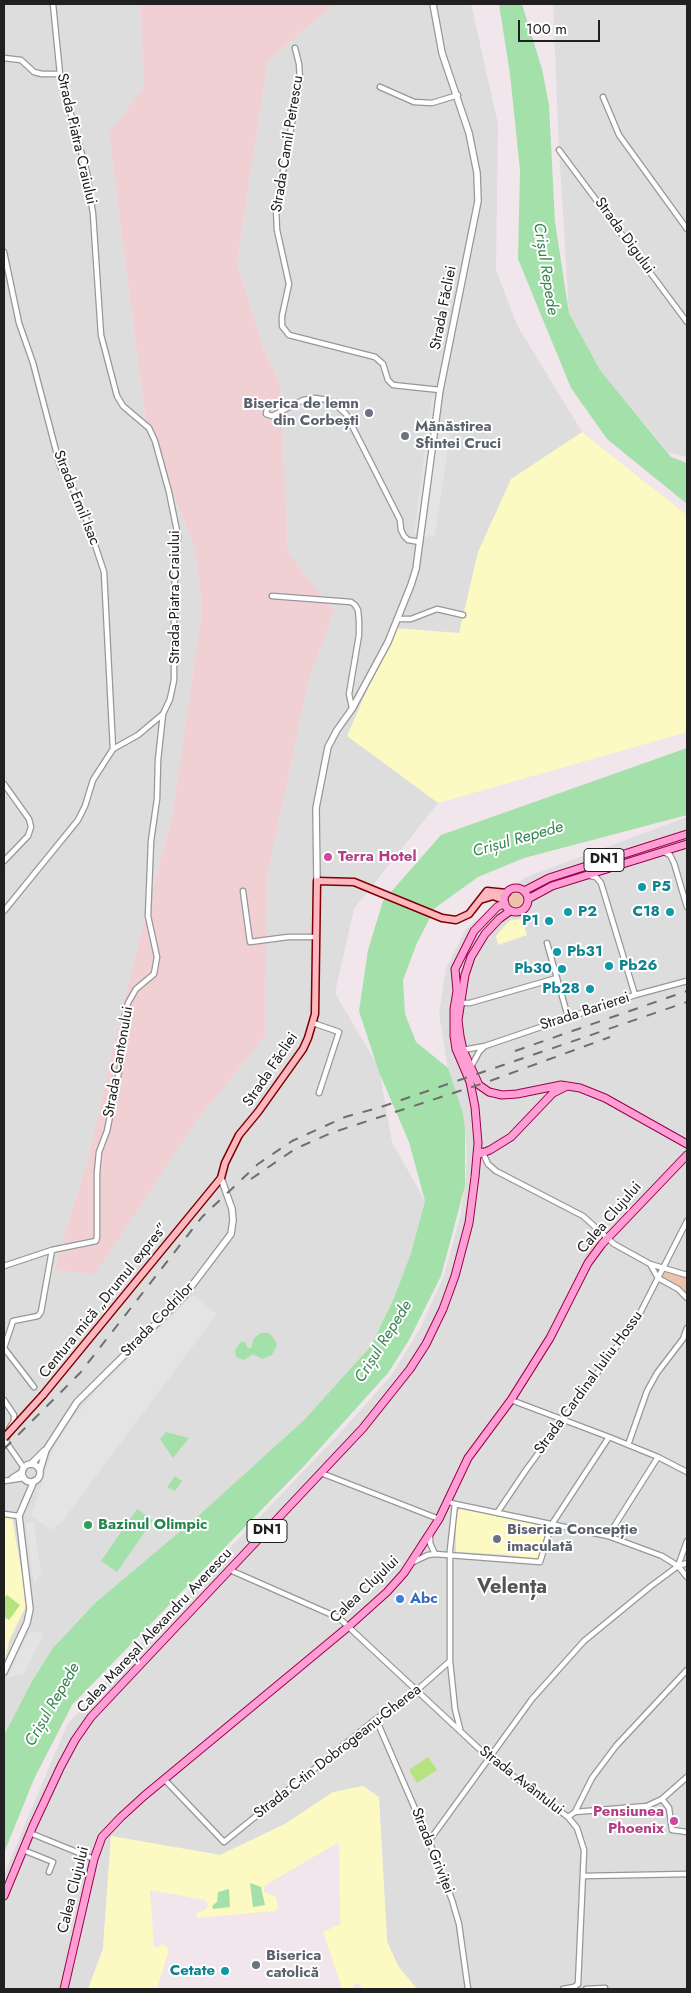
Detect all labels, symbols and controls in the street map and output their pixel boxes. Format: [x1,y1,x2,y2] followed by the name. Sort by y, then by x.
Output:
[521,10,604,42] scale bar
[526,18,567,40] text: 100 m
[52,72,100,206] street label: Strada Piatra Craiului
[268,74,308,214] street label: Strada Camil Petrescu
[590,194,658,278] street label: Strada Digului
[528,221,562,317] water label: Crișul Repede
[427,264,461,352] street label: Strada Făcliei
[243,395,359,430] place label: Biserica de lemn din Corbești
[363,407,375,419] marker: Biserica de lemn din Corbești
[415,418,501,453] place label: Mănăstirea Sfintei Cruci
[399,430,411,442] marker: Mănăstirea Sfintei Cruci
[49,448,103,548] street label: Strada Emil Isac
[166,530,184,664] street label: Strada Piatra Craiului
[471,818,565,862] water label: Crișul Repede
[338,848,416,866] place label: Terra Hotel
[584,848,624,872] road number: DN1
[322,851,334,863] marker: Terra Hotel
[652,878,671,896] place label: P5
[636,881,648,893] marker: P5
[578,903,597,921] place label: P2
[632,903,660,921] place label: C18
[562,906,574,918] marker: P2
[664,906,676,918] marker: C18
[522,912,539,930] place label: P1
[543,915,555,927] marker: P1
[567,943,603,961] place label: Pb31
[551,946,563,958] marker: Pb31
[619,957,657,975] place label: Pb26
[514,960,552,978] place label: Pb30
[603,960,615,972] marker: Pb26
[556,963,568,975] marker: Pb30
[542,980,580,998] place label: Pb28
[584,983,596,995] marker: Pb28
[538,989,632,1035] street label: Strada Barierei
[100,1005,138,1119] street label: Strada Cantonului
[240,1030,302,1110] street label: Strada Făcliei
[574,1179,646,1257] street label: Calea Clujului
[36,1220,172,1382] street label: Centura mică „Drumul expres”
[118,1279,198,1361] street label: Strada Codrilor
[351,1297,417,1387] water label: Crișul Repede
[531,1308,647,1458] street label: Strada Cardinal Iuliu Hossu
[98,1516,207,1534] place label: Bazinul Olimpic
[82,1519,94,1531] marker: Bazinul Olimpic
[247,1520,287,1542] road number: DN1
[507,1521,638,1556] place label: Biserica Concepție imaculată
[491,1533,503,1545] marker: Biserica Concepție imaculată
[74,1545,236,1717] street label: Calea Mareșal Alexandru Averescu
[327,1553,403,1627] street label: Calea Clujului
[477,1576,547,1600] district label: Velența
[410,1590,438,1608] place label: Abc
[394,1593,406,1605] marker: Abc
[21,1660,85,1750] water label: Crișul Repede
[251,1681,425,1823] street label: Strada C-tin Dobrogeanu-Gherea
[475,1742,567,1820] street label: Strada Avântului
[593,1803,664,1838] place label: Pensiunea Phoenix
[407,1806,457,1896] street label: Strada Griviței
[668,1815,680,1827] marker: Pensiunea Phoenix
[55,1845,93,1935] street label: Calea Clujului
[266,1947,321,1982] place label: Biserica catolică
[250,1959,262,1971] marker: Biserica catolică
[170,1962,215,1980] place label: Cetate
[219,1965,231,1977] marker: Cetate

